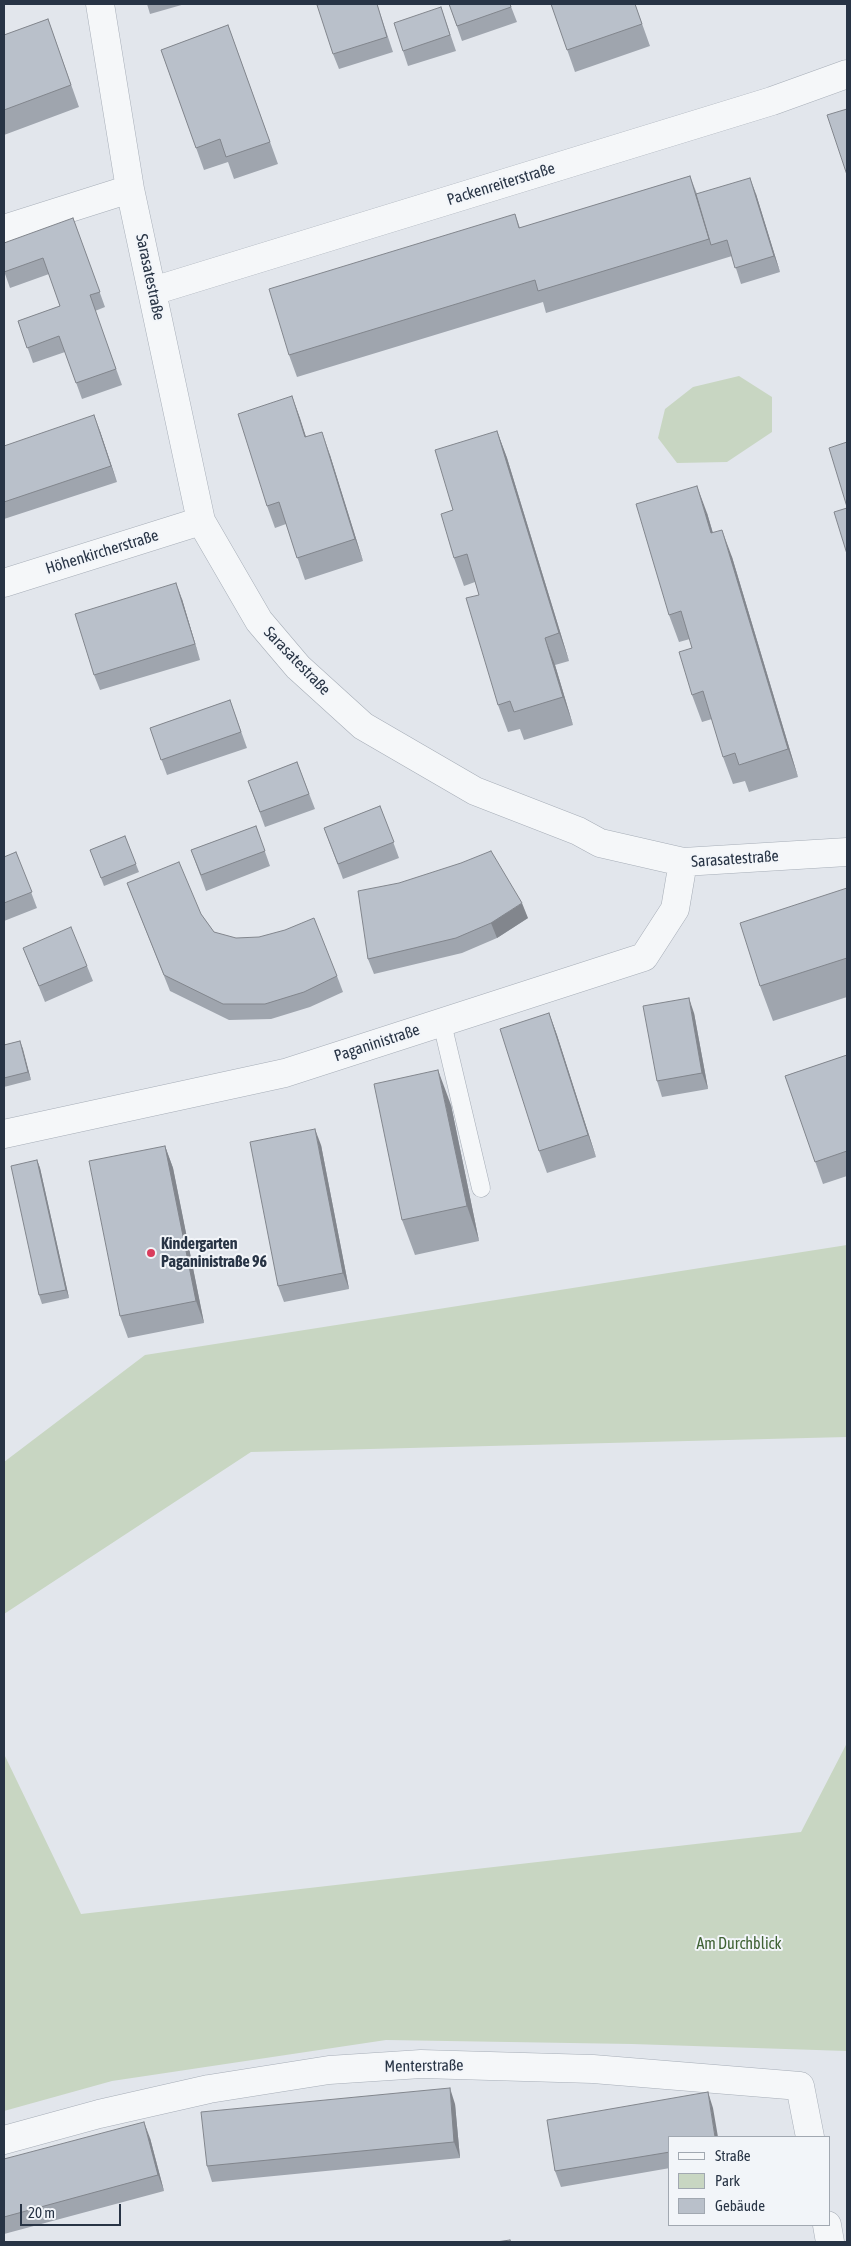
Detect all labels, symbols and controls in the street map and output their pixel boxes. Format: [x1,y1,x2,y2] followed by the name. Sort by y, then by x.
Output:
[445,159,557,209] street label: Packenreiterstraße
[131,232,169,322] street label: Sarasatestraße
[43,526,161,578] street label: Höhenkircherstraße
[260,623,334,699] street label: Sarasatestraße
[691,846,779,872] street label: Sarasatestraße
[332,1020,422,1066] street label: Paganinistraße
[161,1234,267,1272] place label: Kindergarten Paganinistraße 96
[145,1247,157,1259] marker: Kindergarten Paganinistraße 96
[696,1934,782,1954] park label: Am Durchblick
[384,2056,464,2076] street label: Menterstraße
[668,2136,831,2226] legend
[715,2147,751,2164] text: Straße
[715,2172,740,2189] text: Park
[22,2194,124,2226] scale bar
[715,2197,765,2214] text: Gebäude
[28,2204,55,2221] text: 20 m

